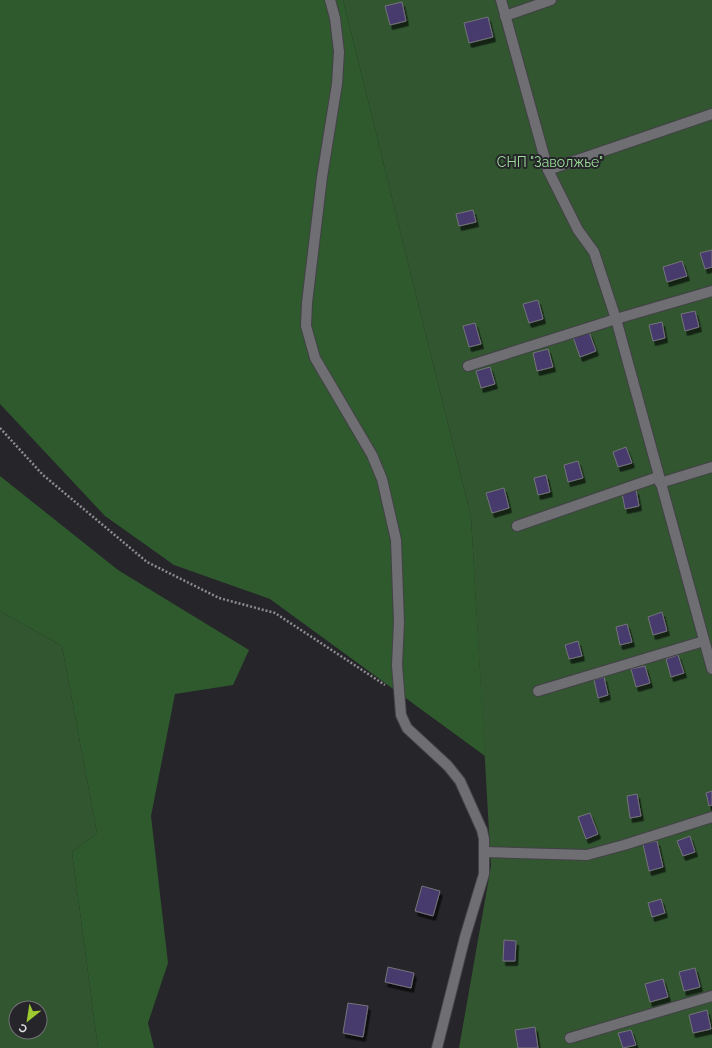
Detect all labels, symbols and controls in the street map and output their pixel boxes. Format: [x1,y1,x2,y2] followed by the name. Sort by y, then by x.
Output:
[497,154,603,170] park label: СНП "Заволжье"
[8,1000,48,1040] north arrow
[16,1020,30,1036] text: С

